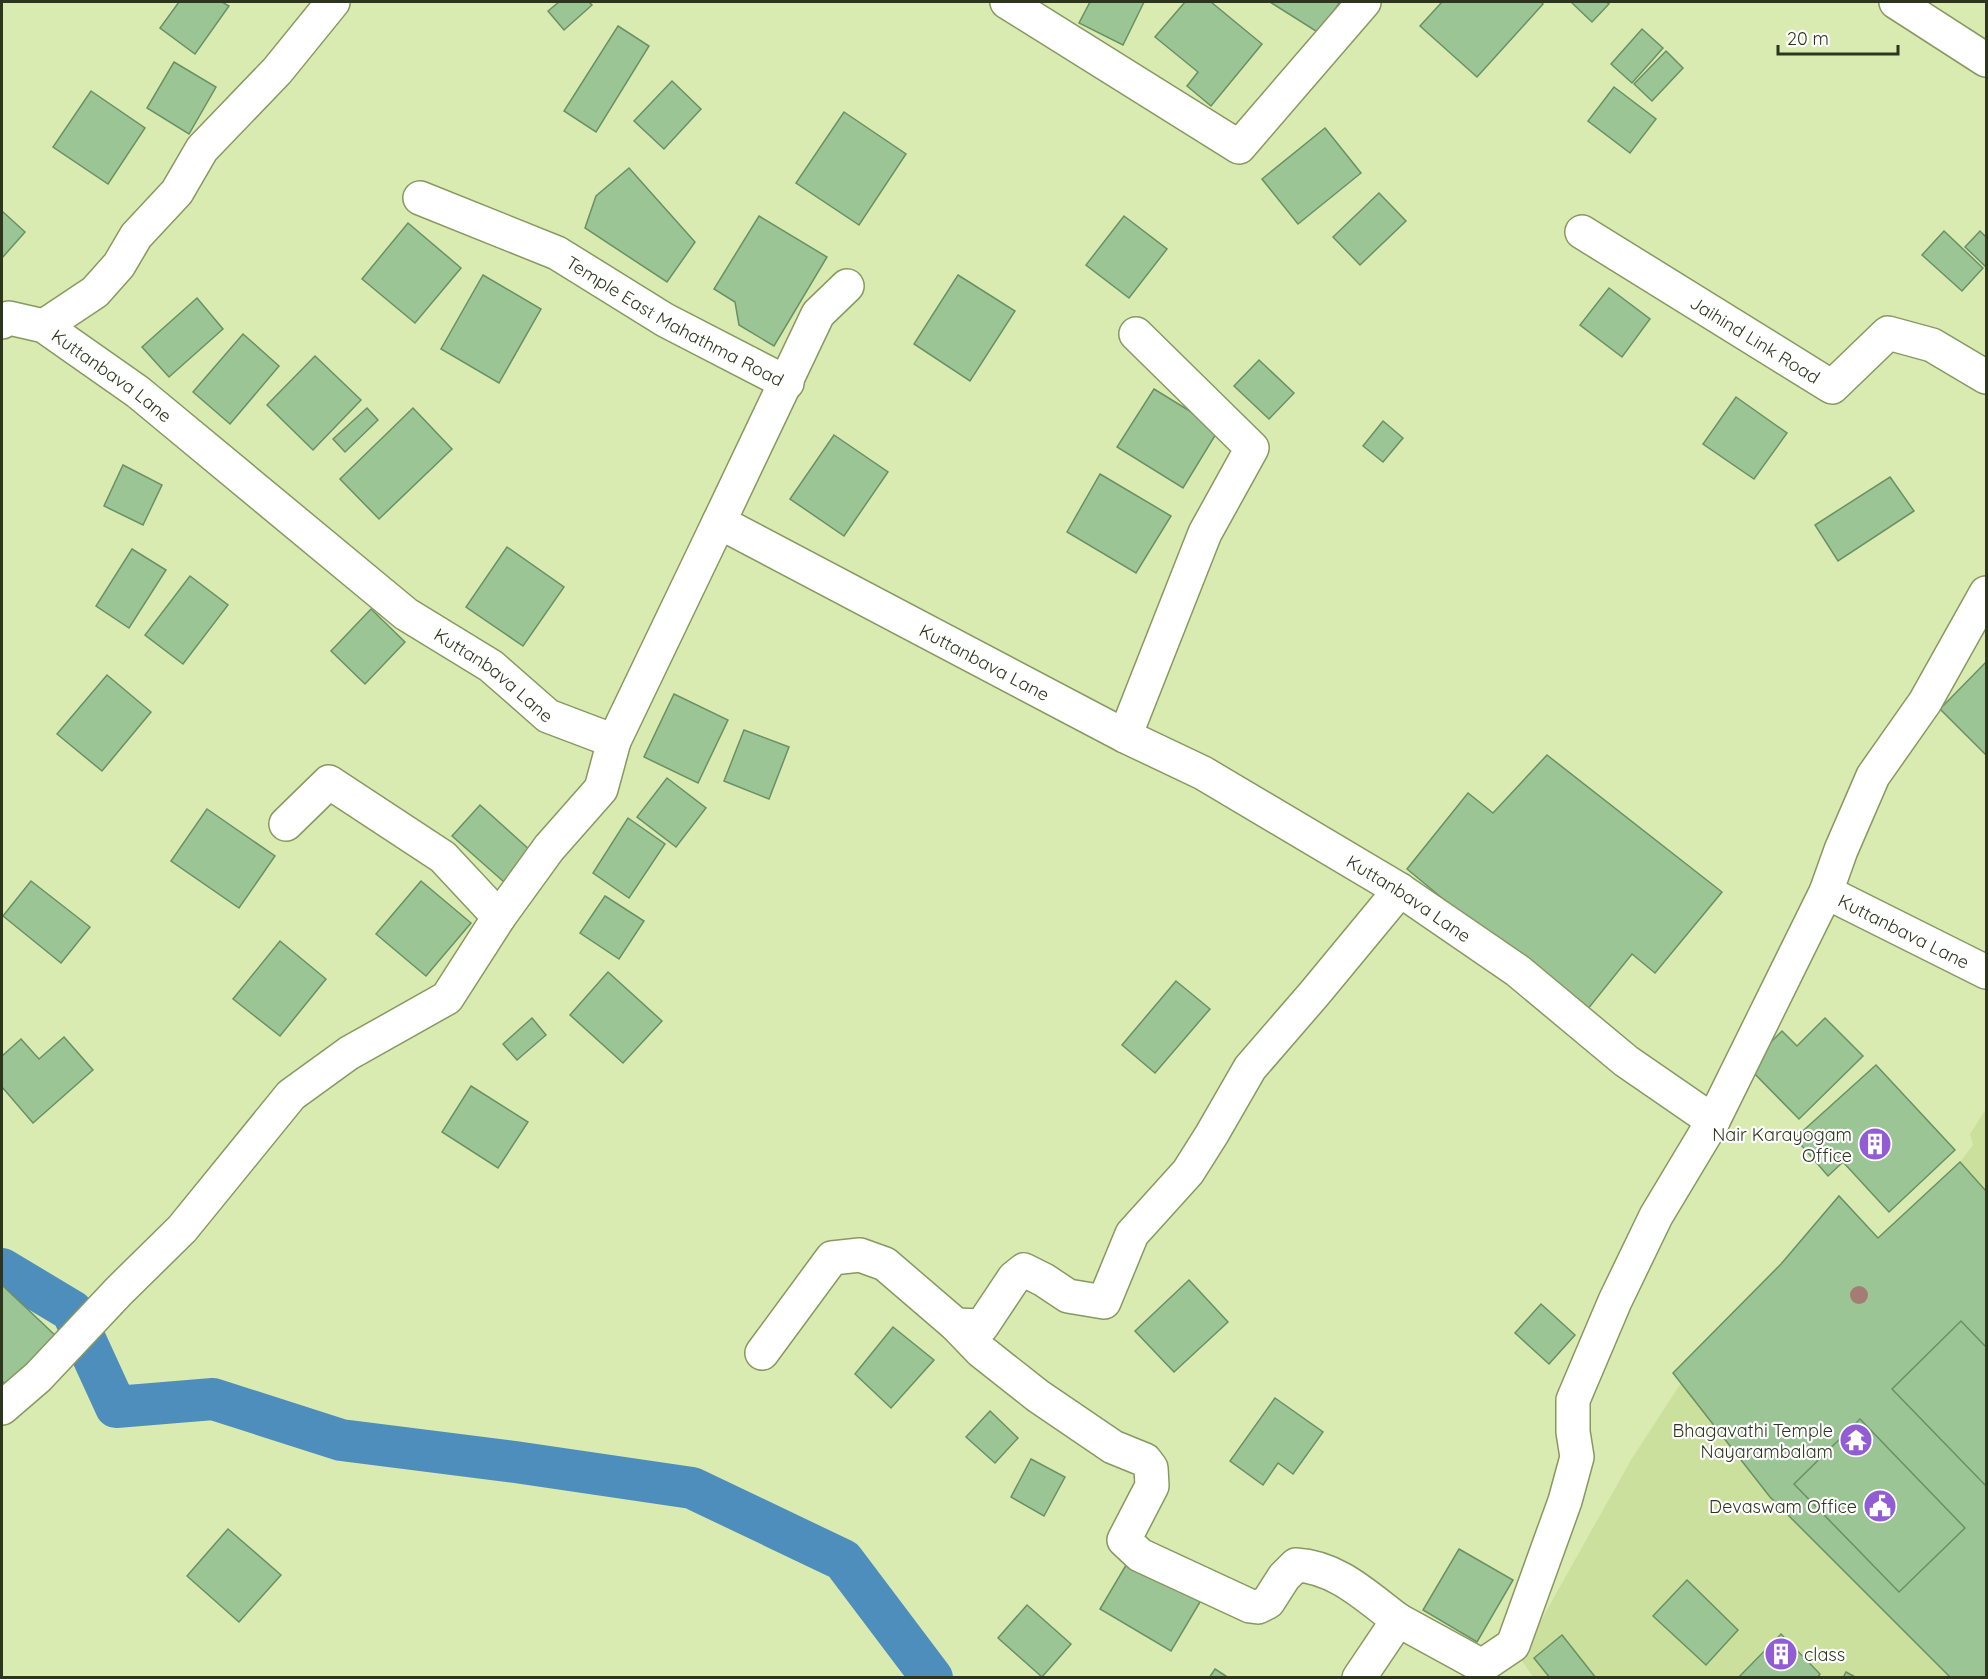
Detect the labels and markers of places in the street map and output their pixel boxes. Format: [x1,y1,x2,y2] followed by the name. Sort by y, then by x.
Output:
[1712,1123,1852,1167] place label: Nair Karayogam Office
[1857,1126,1893,1162] building icon: Nair Karayogam Office
[1673,1419,1833,1463] place label: Bhagavathi Temple Nayarambalam
[1838,1422,1874,1458] temple icon: Bhagavathi Temple Nayarambalam
[1862,1488,1898,1524] public building icon: Devaswam Office
[1709,1495,1857,1518] place label: Devaswam Office
[1763,1636,1799,1672] building icon: class
[1804,1643,1845,1666] place label: class

